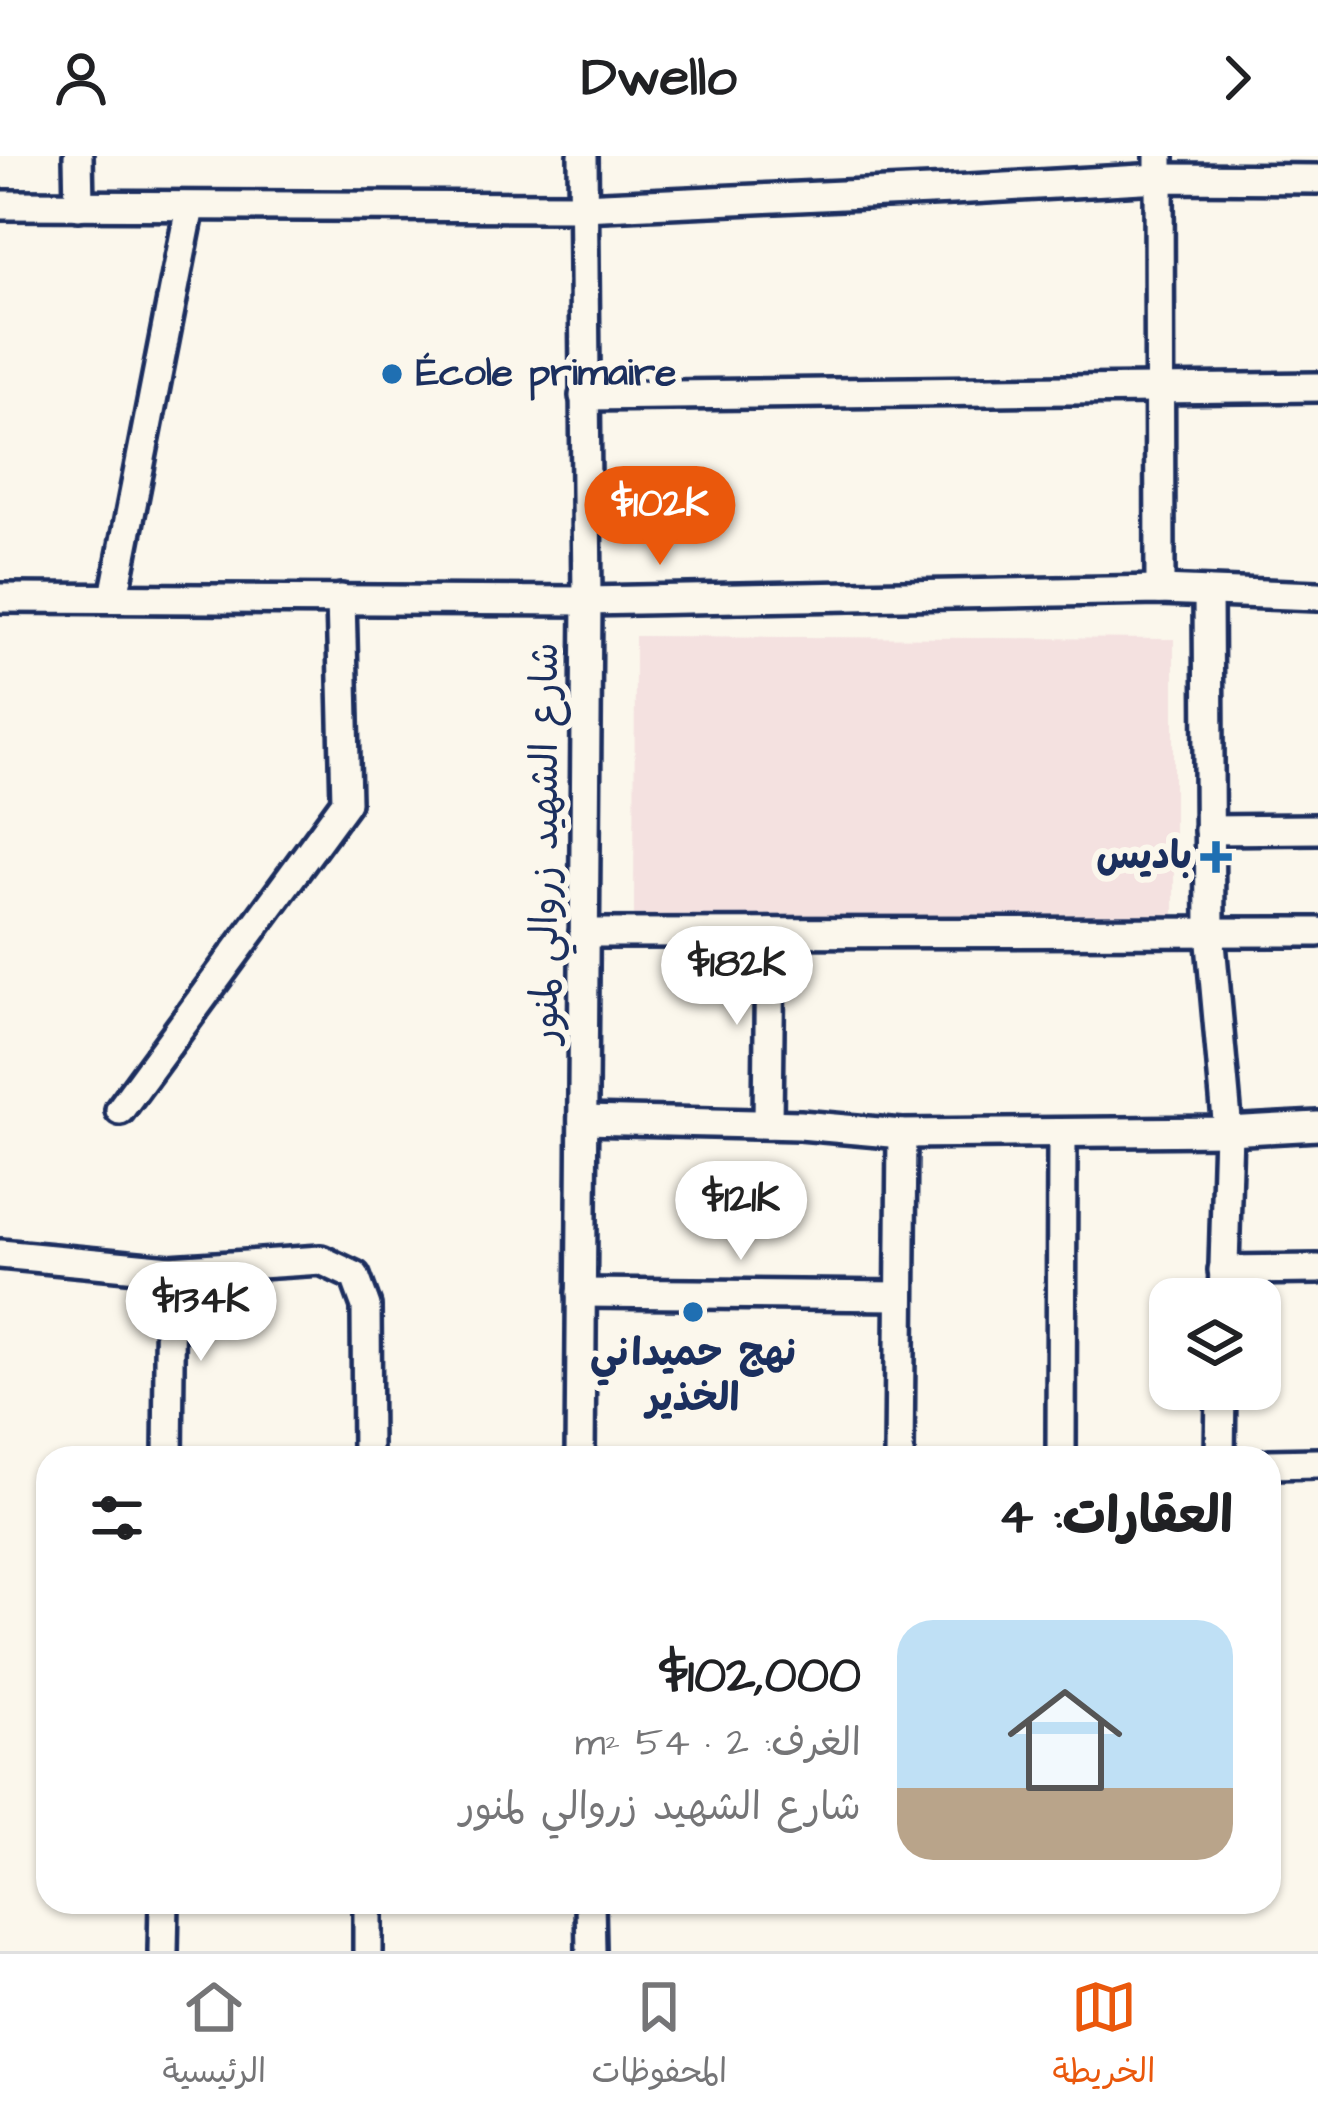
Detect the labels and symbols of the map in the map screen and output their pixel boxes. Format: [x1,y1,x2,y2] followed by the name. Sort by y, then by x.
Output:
[416,347,676,401] place label: École primaire
[379,361,405,387] marker: École primaire
[576,466,744,568] pin: $102K
[519,642,577,1047] street label: شارع الشهيد زروالي لمنور
[1096,830,1192,884] place label: باديس
[1203,844,1229,870] marker: باديس
[653,926,821,1028] pin: $182K
[657,1161,825,1263] pin: $121K
[117,1262,285,1364] pin: $134K
[680,1299,706,1325] marker: نهج حميداني الخذير
[590,1327,796,1426] place label: نهج حميداني الخذير

